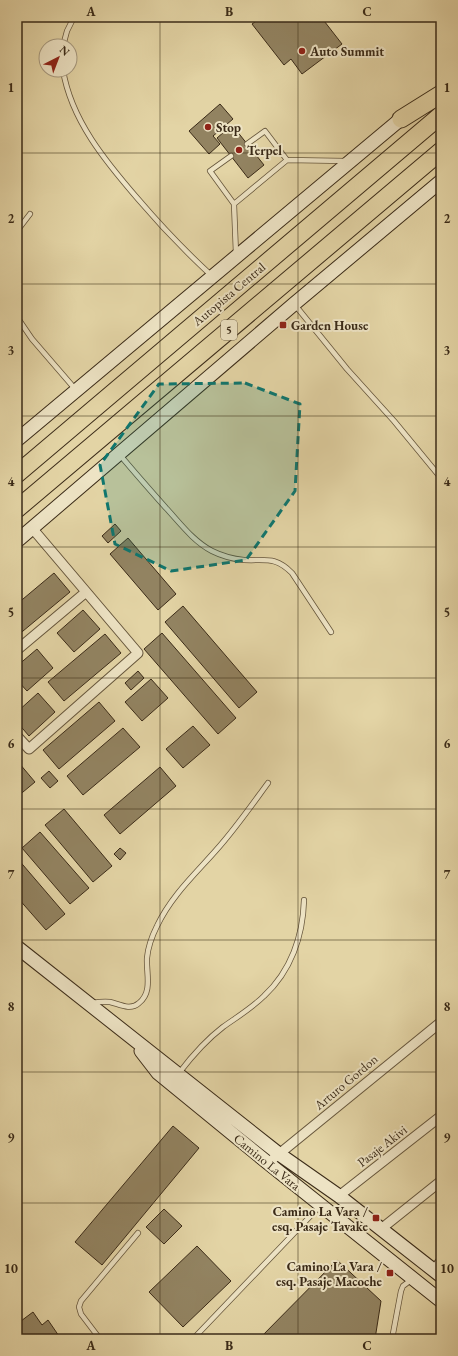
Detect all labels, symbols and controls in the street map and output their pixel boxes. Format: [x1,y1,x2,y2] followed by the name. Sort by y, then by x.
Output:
[85,3,96,20] text: A
[225,3,233,20] text: B
[362,3,372,20] text: C
[38,38,78,78] north arrow
[57,42,73,59] text: N
[309,43,384,60] place label: Auto Summit
[297,46,307,56] marker: Auto Summit
[8,79,15,96] text: 1
[444,79,451,96] text: 1
[216,119,241,136] place label: Stop
[203,122,213,132] marker: Stop
[247,142,282,159] place label: Terpel
[234,145,244,155] marker: Terpel
[8,210,15,227] text: 2
[444,210,451,227] text: 2
[188,258,269,330] street label: Autopista Central
[291,317,369,334] place label: Garden House
[221,320,237,340] road number: 5
[278,320,288,330] marker: Garden House
[8,342,15,359] text: 3
[444,342,451,359] text: 3
[8,473,15,490] text: 4
[444,473,451,490] text: 4
[8,604,14,621] text: 5
[444,604,450,621] text: 5
[8,735,15,752] text: 6
[444,735,451,752] text: 6
[8,866,15,883] text: 7
[444,866,451,883] text: 7
[8,998,15,1015] text: 8
[444,998,451,1015] text: 8
[310,1050,381,1114] street label: Arturo Gordon
[354,1121,410,1171] street label: Pasaje Akivi
[8,1129,15,1146] text: 9
[444,1129,451,1146] text: 9
[230,1130,305,1195] street label: Camino La Vara
[272,1203,369,1235] place label: Camino La Vara / esq. Pasaje Tavake
[371,1213,381,1223] marker: Camino La Vara / esq. Pasaje Tavake
[276,1258,383,1290] place label: Camino La Vara / esq. Pasaje Macoche
[4,1260,18,1277] text: 10
[440,1260,454,1277] text: 10
[385,1268,395,1278] marker: Camino La Vara / esq. Pasaje Macoche
[85,1337,96,1354] text: A
[225,1337,233,1354] text: B
[362,1337,372,1354] text: C

